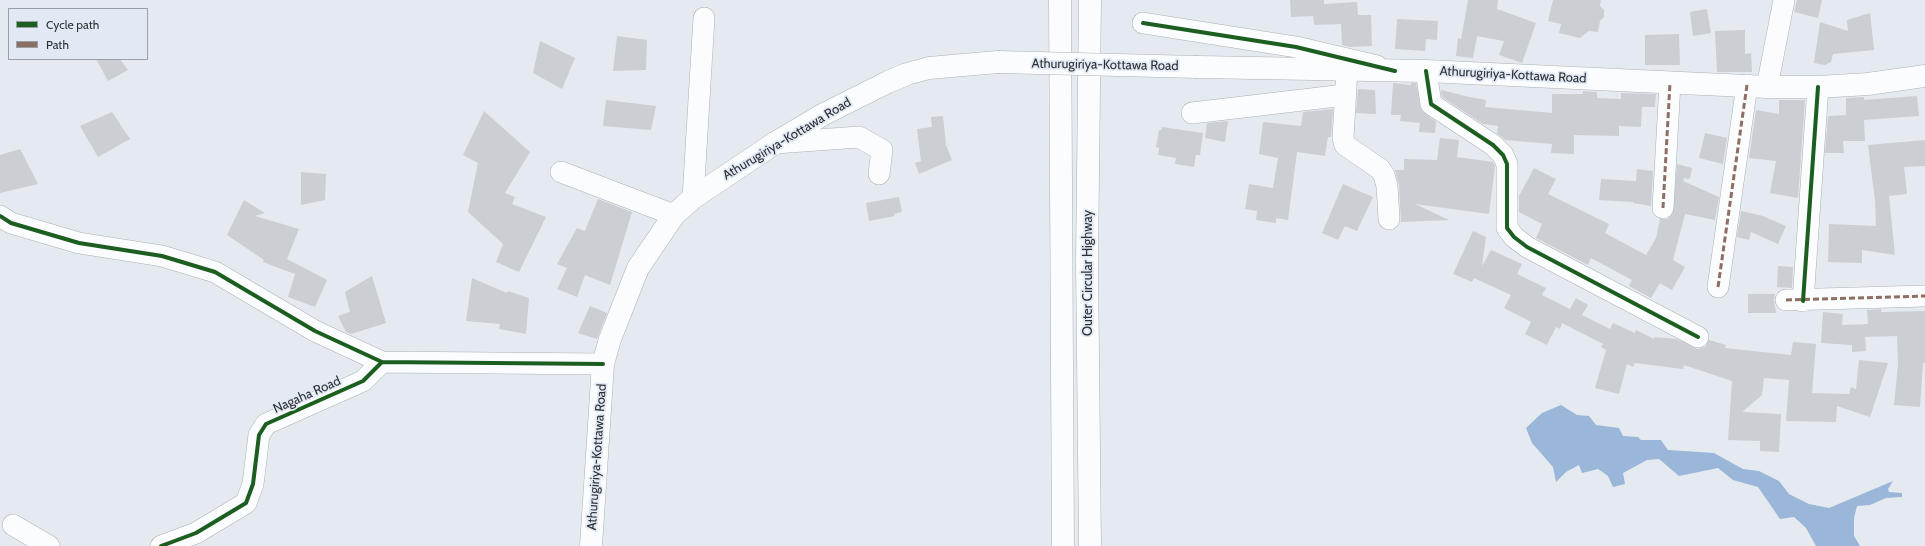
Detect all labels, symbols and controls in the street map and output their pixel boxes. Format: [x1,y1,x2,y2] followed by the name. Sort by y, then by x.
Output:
[8,8,148,60] legend
[46,17,99,32] text: Cycle path
[46,37,69,52] text: Path
[1031,56,1179,74] street label: Athurugiriya-Kottawa Road
[1439,63,1587,87] street label: Athurugiriya-Kottawa Road
[720,94,854,184] street label: Athurugiriya-Kottawa Road
[1080,210,1096,336] street label: Outer Circular Highway
[271,373,343,417] street label: Nagaha Road
[584,383,610,531] street label: Athurugiriya-Kottawa Road

